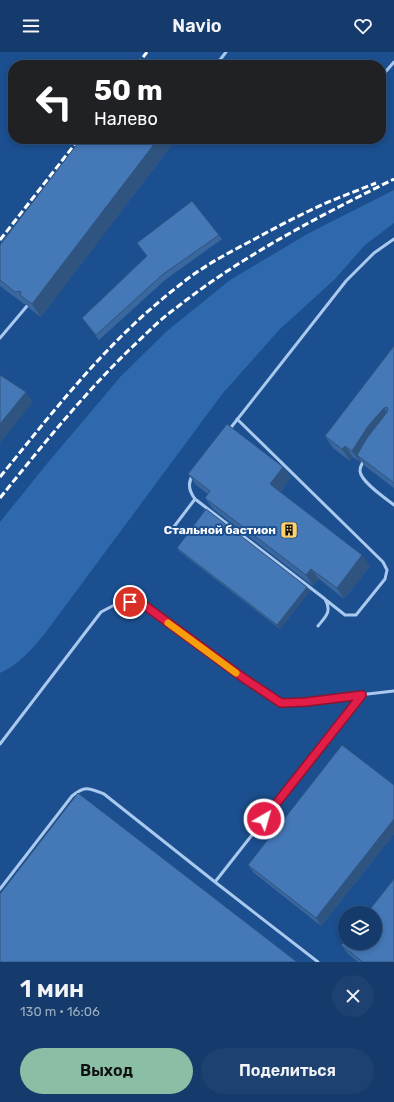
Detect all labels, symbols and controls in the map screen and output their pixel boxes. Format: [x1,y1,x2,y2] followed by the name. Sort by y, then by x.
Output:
[20,15,42,37] icon: menu
[172,15,222,37] text: Navio
[352,15,374,37] icon: heart
[94,74,163,107] text: 50 m
[28,76,80,128] icon: left
[94,108,158,130] text: Налево
[279,520,299,540] building icon: Стальной бастион
[164,523,276,537] place label: Стальной бастион
[113,585,147,619] pin
[119,591,141,613] icon: arrive
[243,798,285,840] position arrow
[338,906,382,950] map controls
[338,906,382,950] button: layers
[20,975,84,1003] text: 1 мин
[332,975,374,1017] button: close
[20,1004,100,1019] text: 130 m · 16:06
[20,1048,193,1094] button: Выход
[201,1048,374,1094] button: Поделиться

